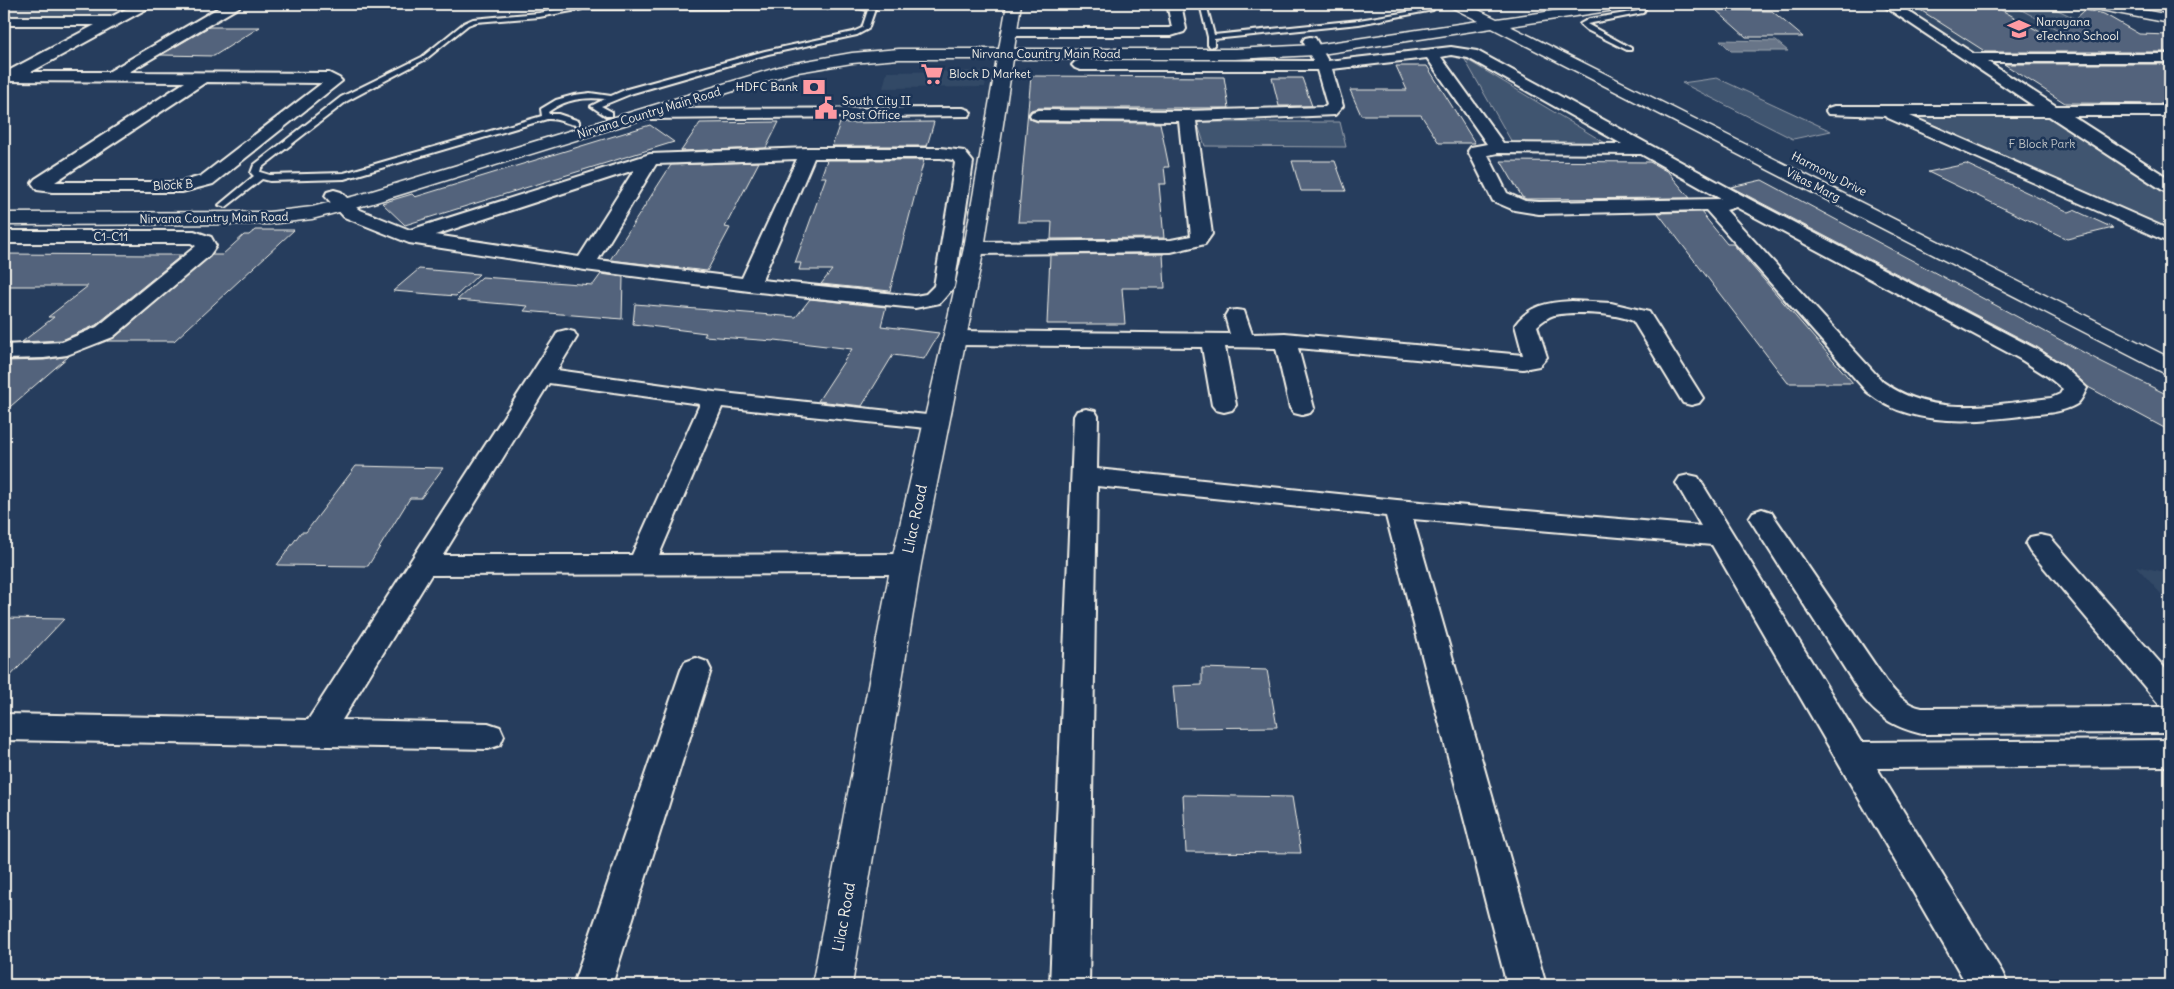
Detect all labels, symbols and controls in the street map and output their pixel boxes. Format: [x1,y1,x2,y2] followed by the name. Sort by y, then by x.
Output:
[2036,14,2119,43] place label: Narayana eTechno School
[2006,16,2032,42] school or university icon: Narayana eTechno School
[971,46,1121,61] street label: Nirvana Country Main Road
[919,61,945,87] supermarket icon: Block D Market
[949,66,1031,81] place label: Block D Market
[801,74,827,100] bank icon: HDFC Bank
[736,79,798,94] place label: HDFC Bank
[575,84,722,142] street label: Nirvana Country Main Road
[842,93,911,122] place label: South City II Post Office
[813,95,839,121] public building icon: South City II Post Office
[2009,136,2075,151] park label: F Block Park
[1789,148,1869,199] street label: Harmony Drive
[1783,164,1843,205] street label: Vikas Marg
[152,176,194,193] street label: Block B
[139,209,289,226] street label: Nirvana Country Main Road
[94,229,128,244] street label: C1-C11
[898,483,931,555] street label: Lilac Road
[828,881,859,953] street label: Lilac Road

